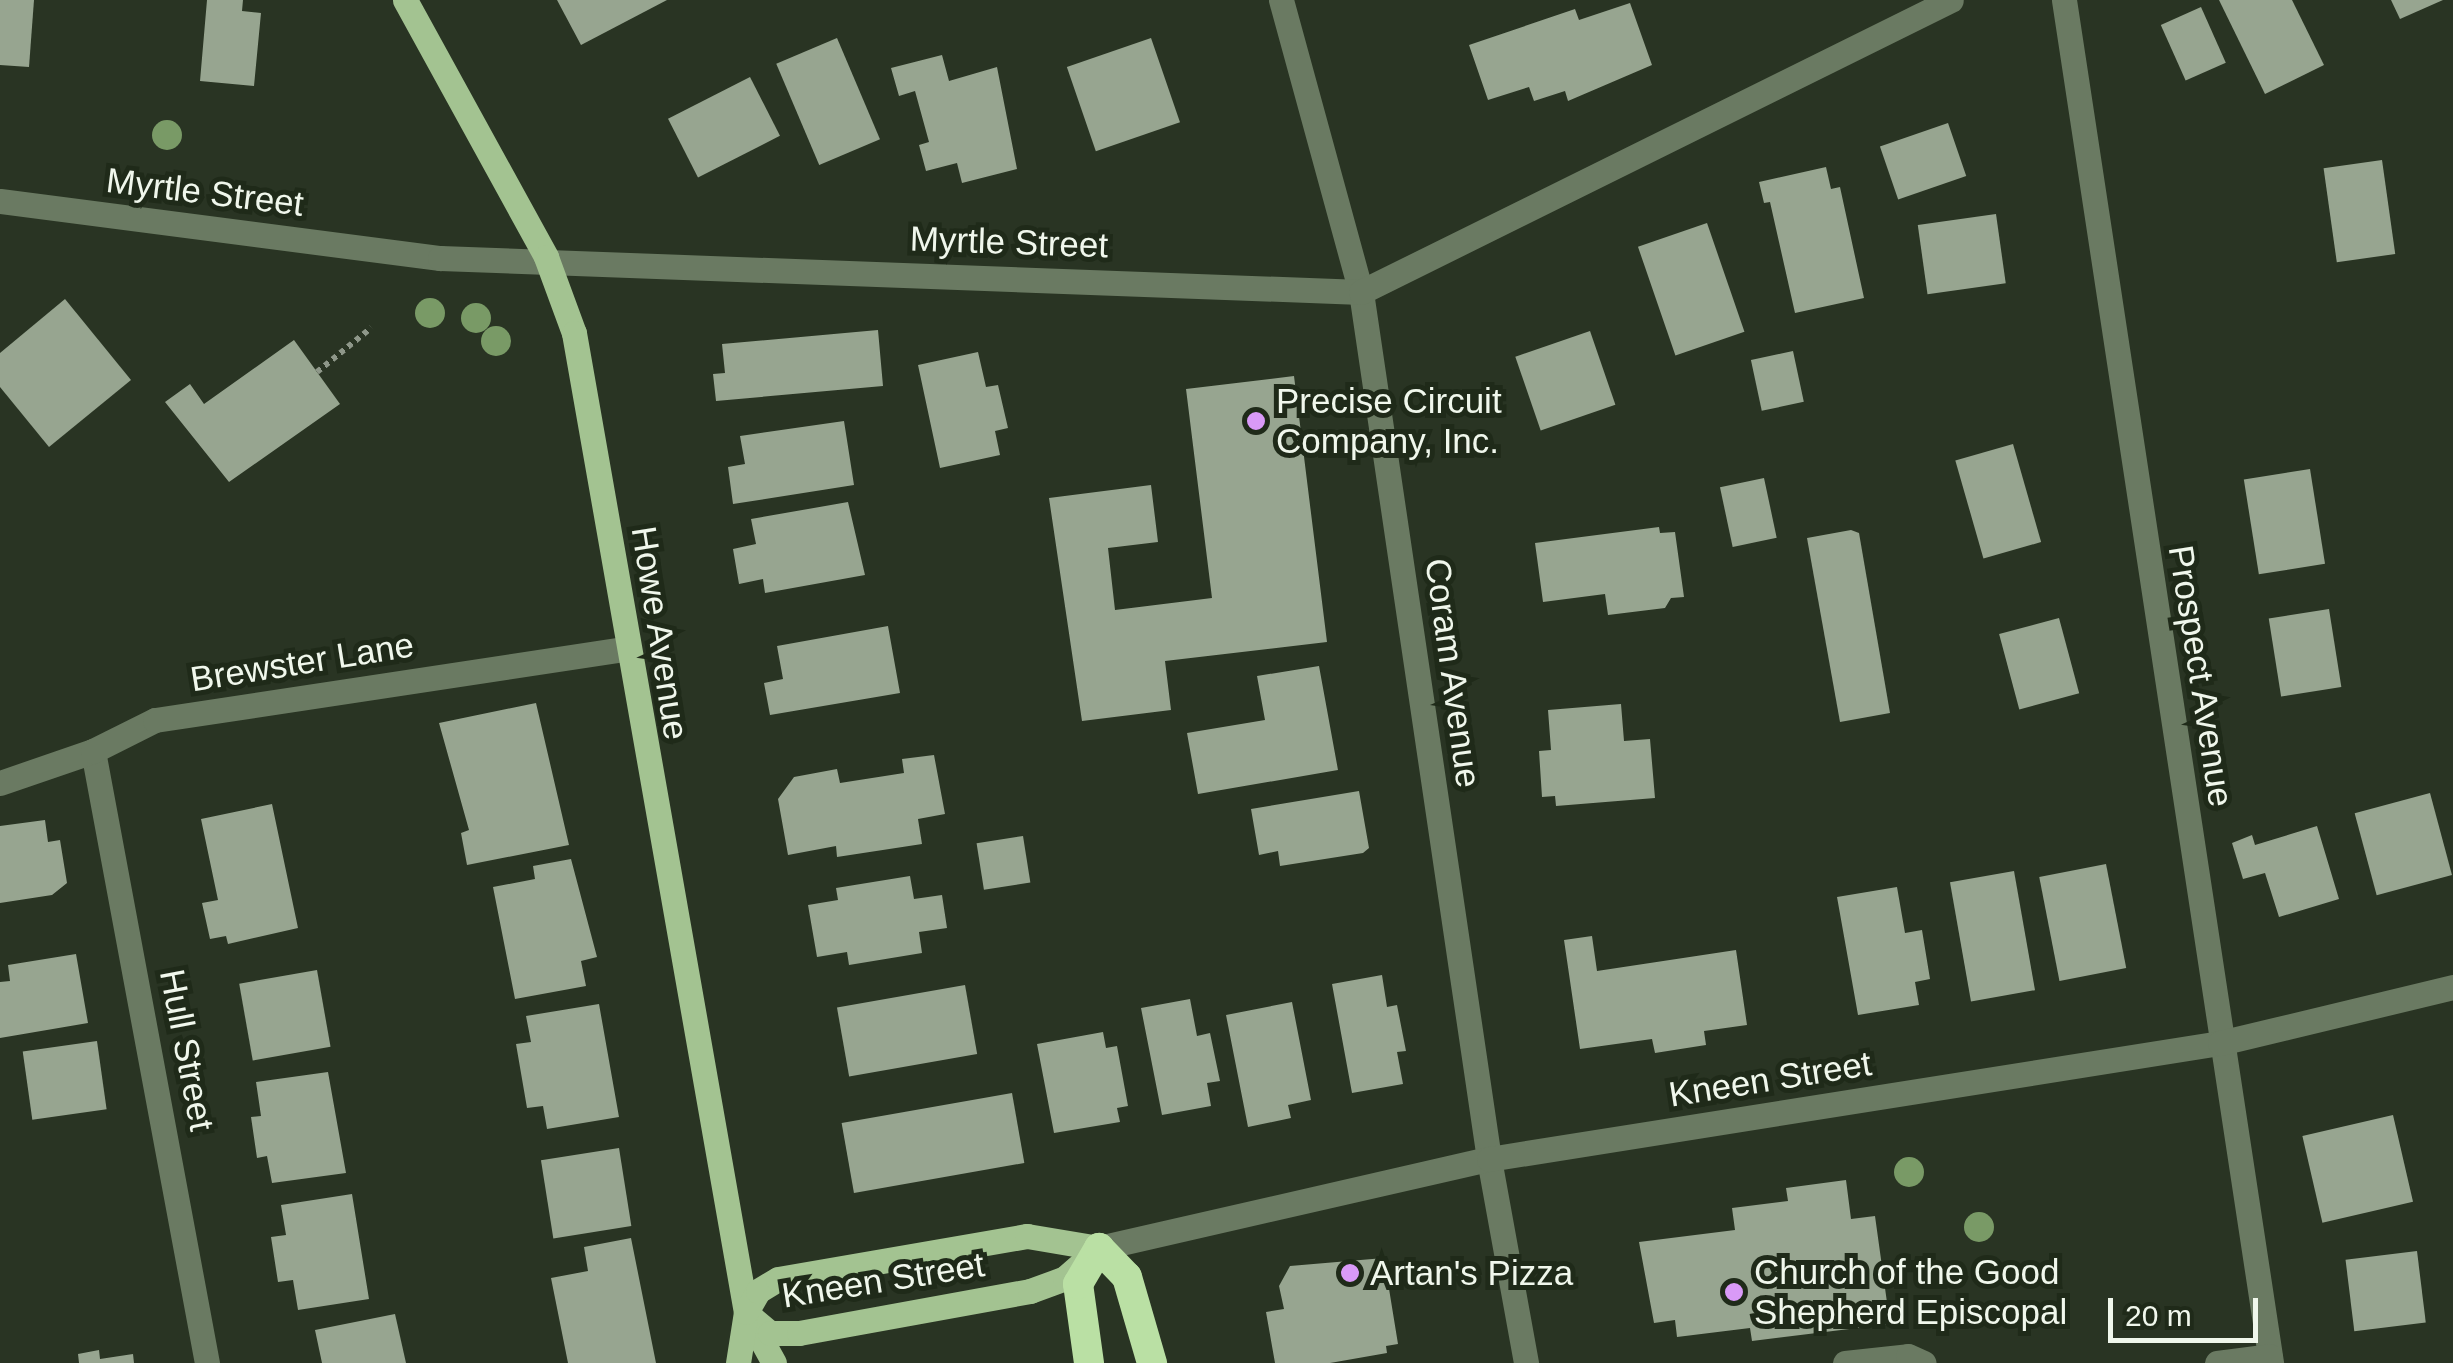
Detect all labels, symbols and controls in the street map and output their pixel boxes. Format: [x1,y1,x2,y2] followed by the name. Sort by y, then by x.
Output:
[104,159,306,225] street label: Myrtle Street
[909,218,1109,266] street label: Myrtle Street
[1276,380,1502,462] place label: Precise Circuit Company, Inc.
[1245,410,1267,432] marker: Precise Circuit Company, Inc.
[622,522,698,744] street label: Howe Avenue
[2159,541,2243,811] street label: Prospect Avenue
[1416,555,1490,791] street label: Coram Avenue
[187,624,417,700] street label: Brewster Lane
[151,966,223,1134] street label: Hull Street
[1666,1042,1874,1116] street label: Kneen Street
[779,1243,987,1317] street label: Kneen Street
[1754,1251,2067,1333] place label: Church of the Good Shepherd Episcopal
[1370,1252,1573,1294] place label: Artan's Pizza
[1339,1262,1361,1284] marker: Artan's Pizza
[2113,1278,2263,1340] scale bar
[1723,1281,1745,1303] marker: Church of the Good Shepherd Episcopal
[2125,1299,2192,1332] text: 20 m

